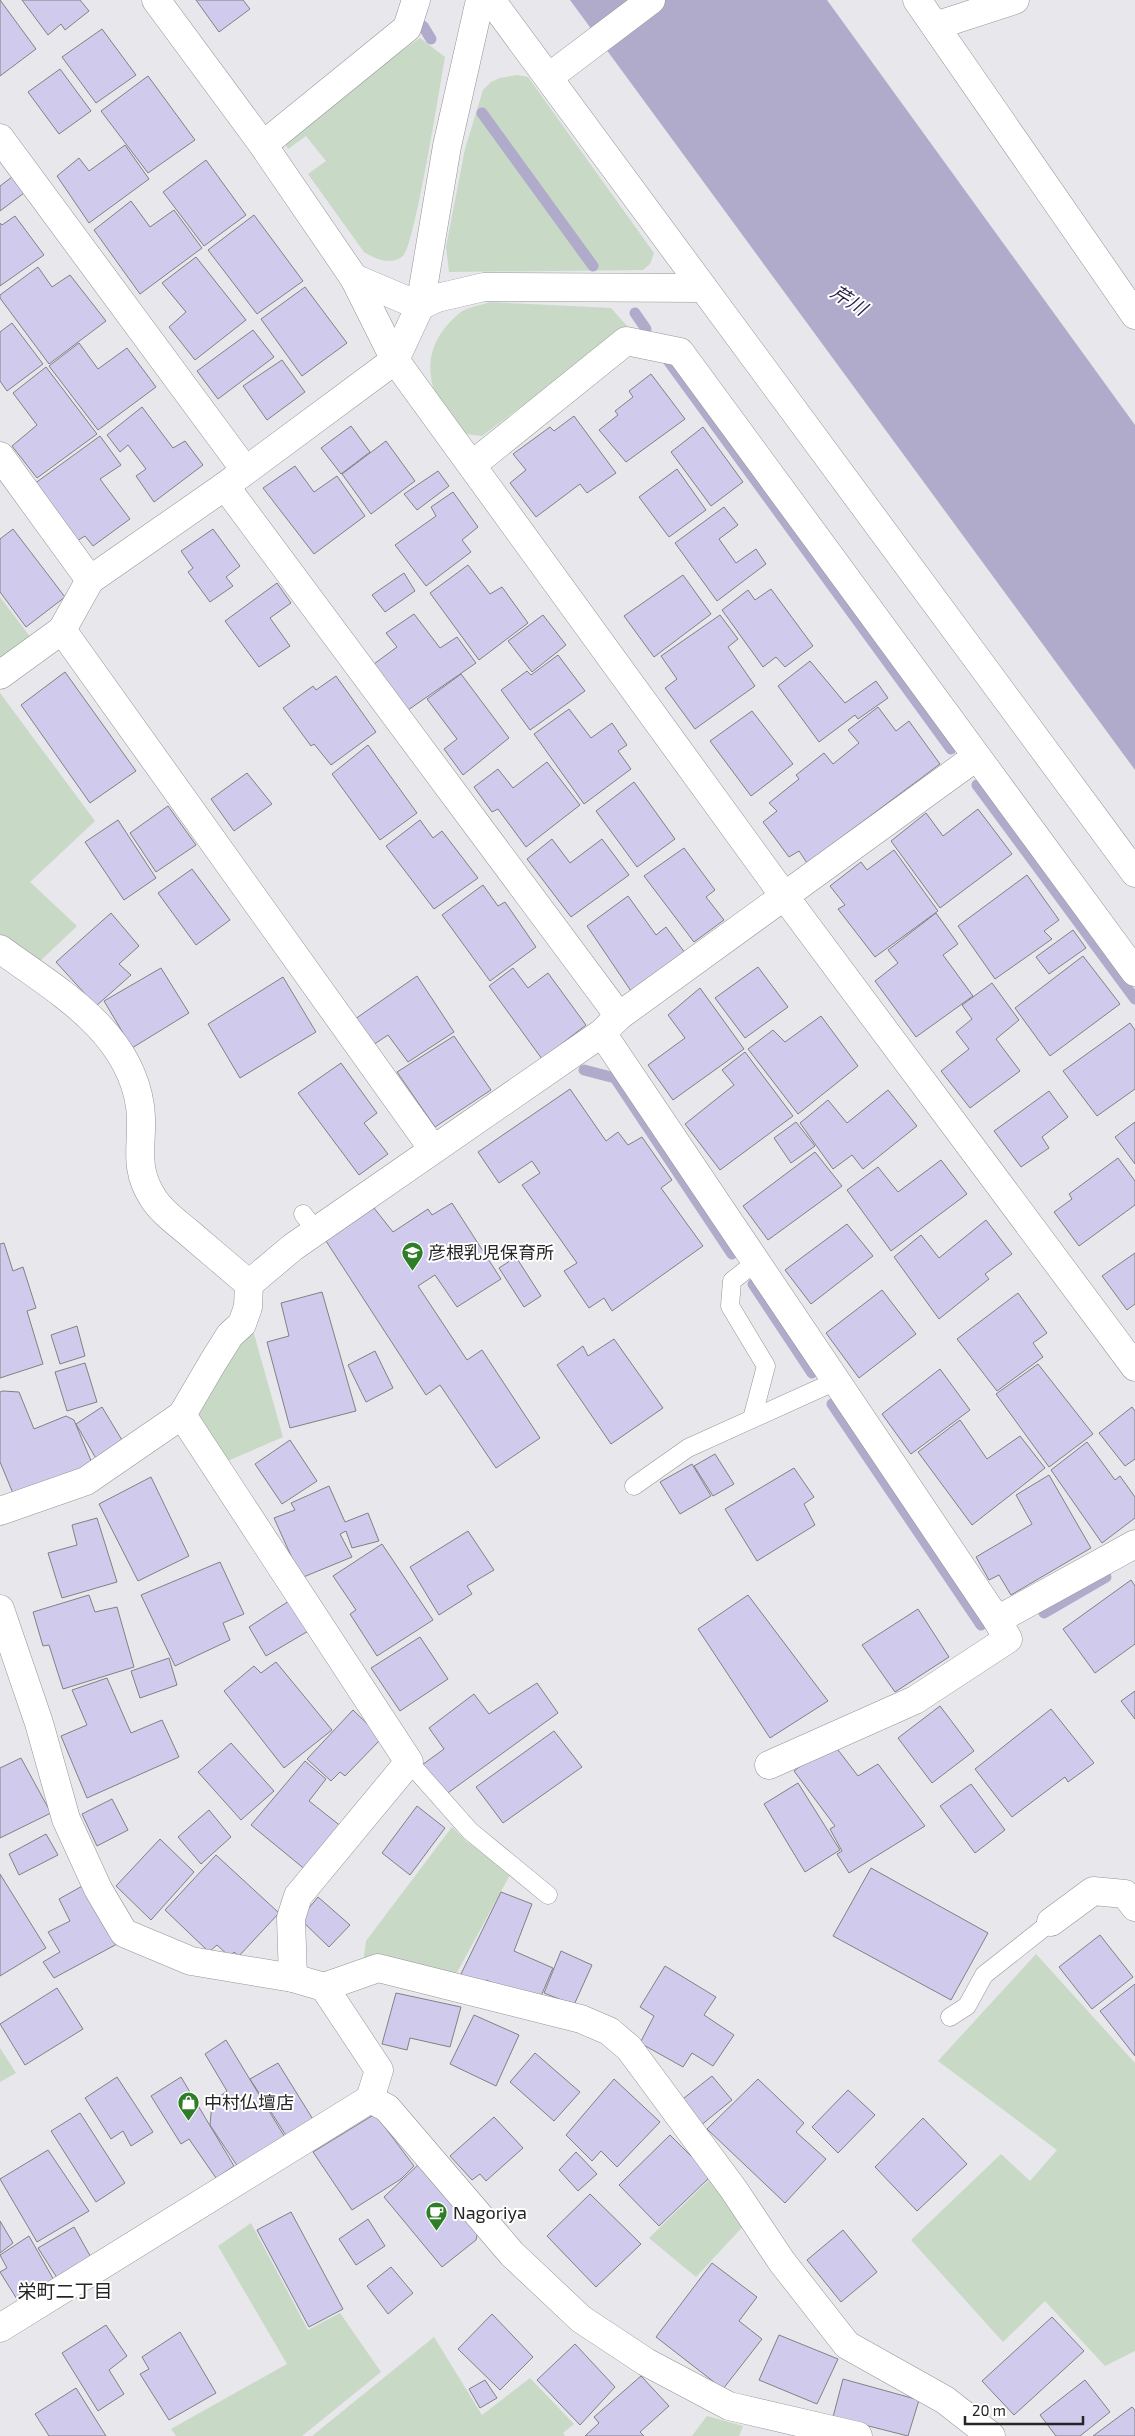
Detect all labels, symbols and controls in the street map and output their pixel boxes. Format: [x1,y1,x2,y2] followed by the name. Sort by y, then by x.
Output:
[827,280,873,321] water label: 芹川
[400,1241,424,1272] school or university icon: 彦根乳児保育所
[428,1241,554,1263] place label: 彦根乳児保育所
[176,2091,200,2122] shop icon: 中村仏壇店
[204,2091,294,2113] place label: 中村仏壇店
[425,2201,449,2232] cafe icon: Nagoriya
[453,2201,527,2223] place label: Nagoriya
[17,2279,113,2302] district label: 栄町二丁目
[965,2394,1082,2426] scale bar
[972,2401,1006,2419] text: 20 m

